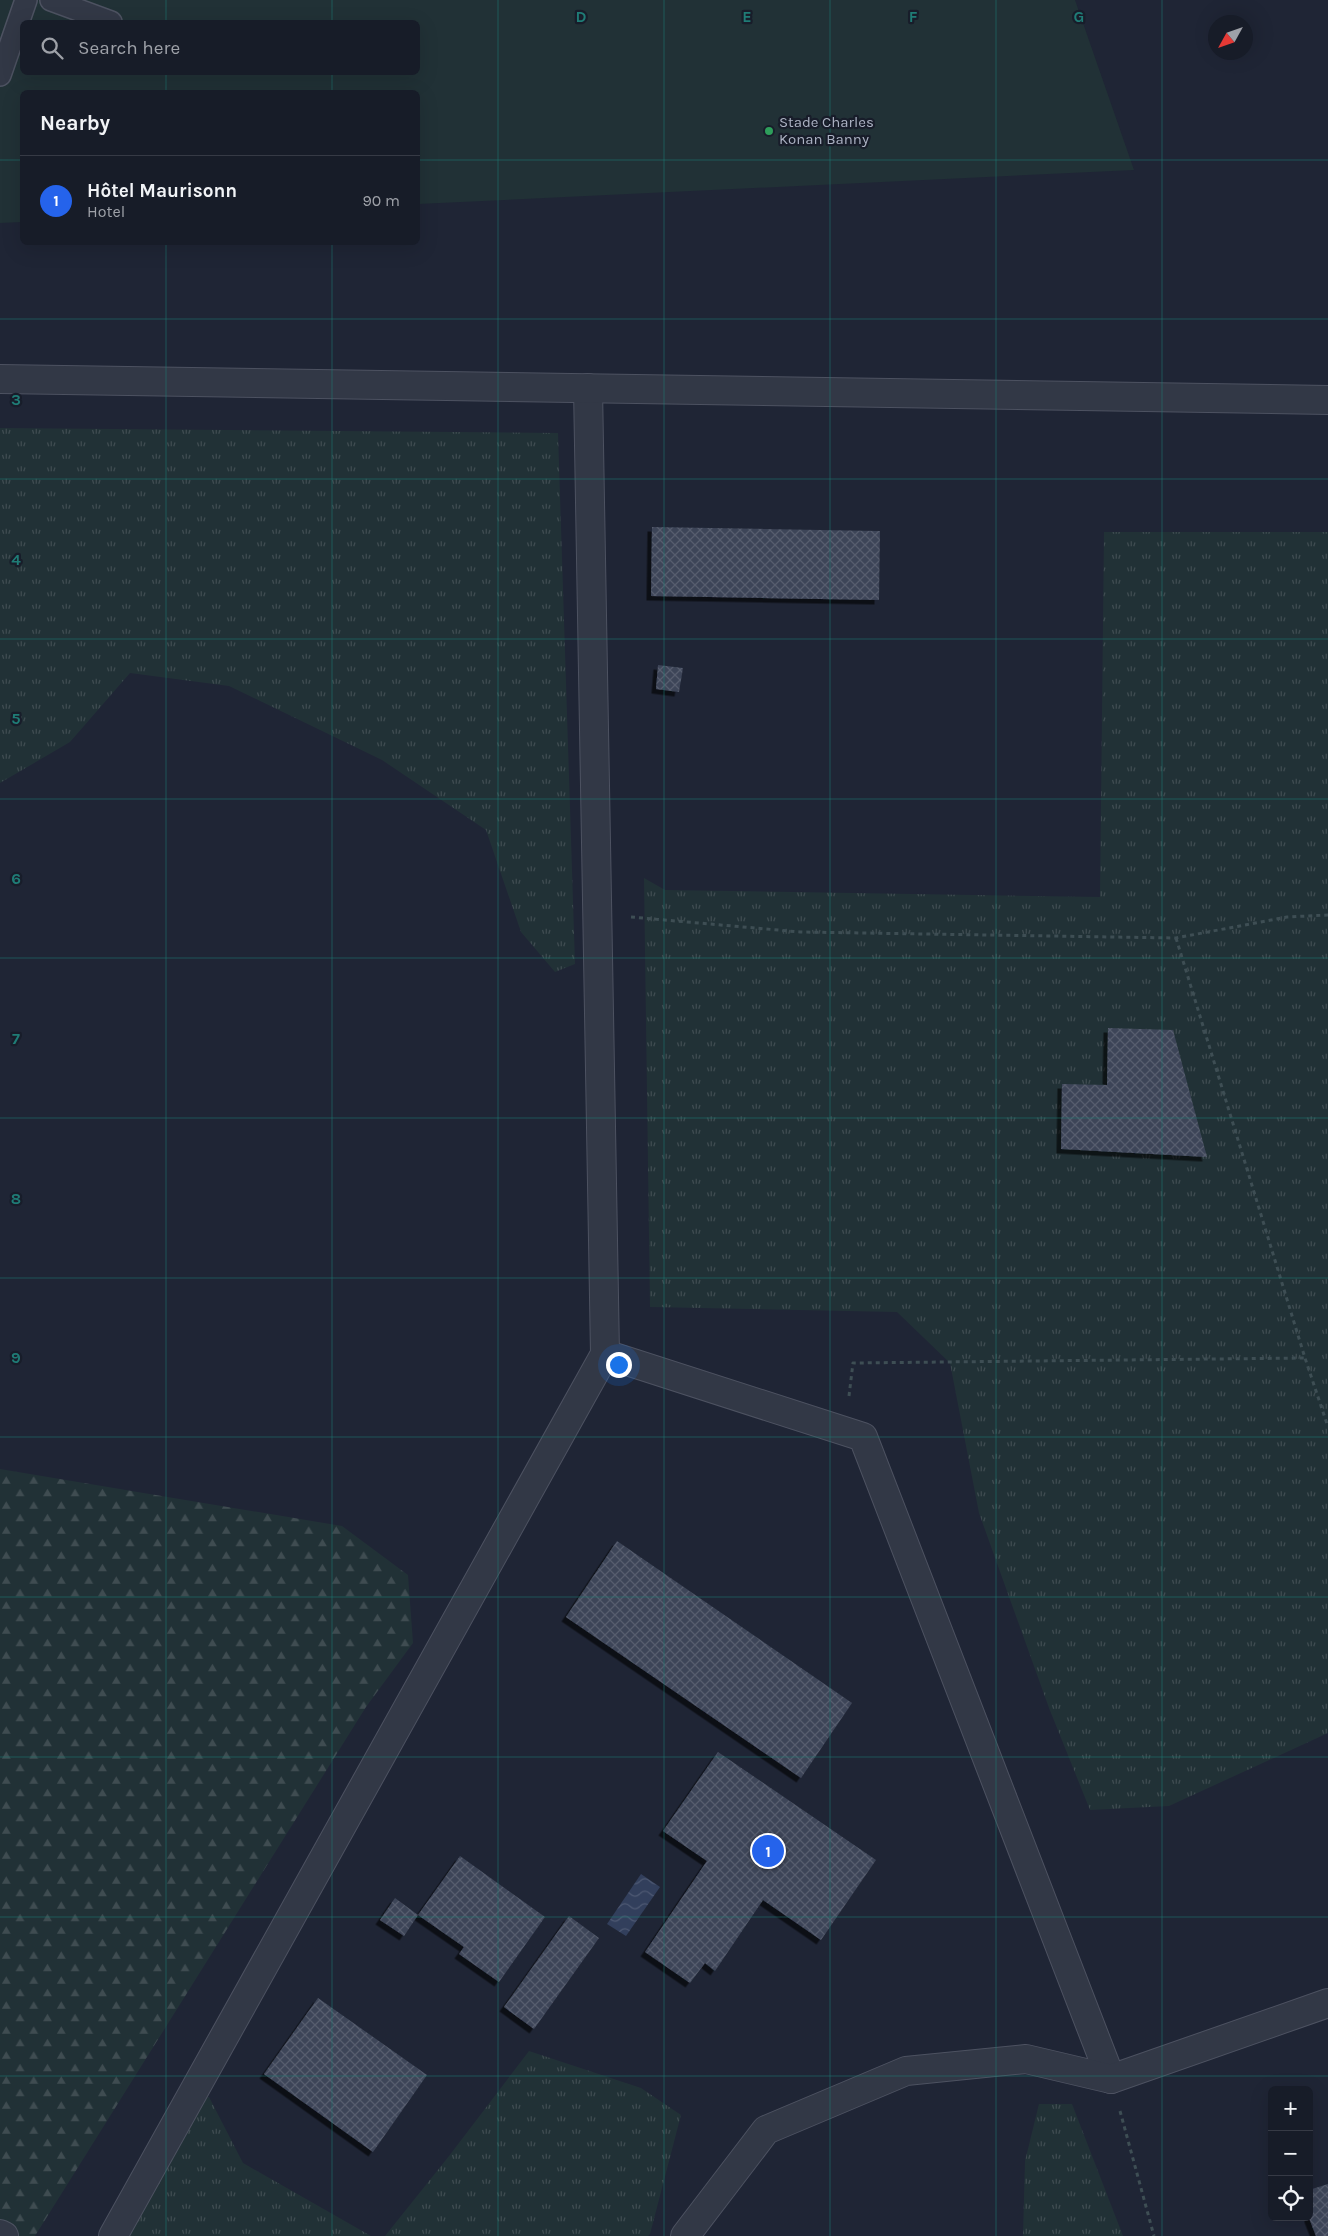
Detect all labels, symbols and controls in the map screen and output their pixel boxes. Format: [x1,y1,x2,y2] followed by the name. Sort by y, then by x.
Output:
[576,7,587,26] text: D
[742,7,752,26] text: E
[909,7,918,26] text: F
[1074,7,1084,26] text: G
[1208,15,1253,60] north arrow
[20,20,420,75] search box
[38,34,66,62] icon: search
[78,37,180,59] text: Search here
[40,111,110,135] text: Nearby
[779,113,874,148] place label: Stade Charles Konan Banny
[763,125,775,137] marker: Stade Charles Konan Banny
[87,180,237,202] text: Hôtel Maurisonn
[53,191,59,210] text: 1
[362,191,400,210] text: 90 m
[87,202,125,221] text: Hotel
[11,390,21,409] text: 3
[11,550,21,569] text: 4
[11,709,21,728] text: 5
[11,869,21,888] text: 6
[12,1029,20,1048] text: 7
[11,1189,21,1208] text: 8
[11,1348,21,1367] text: 9
[606,1352,632,1378] your location
[752,1832,784,1870] pin: 1
[1268,2086,1313,2221] map controls
[1268,2086,1313,2131] button: +
[1268,2131,1313,2176] button: −
[1268,2176,1313,2221] button: locate

